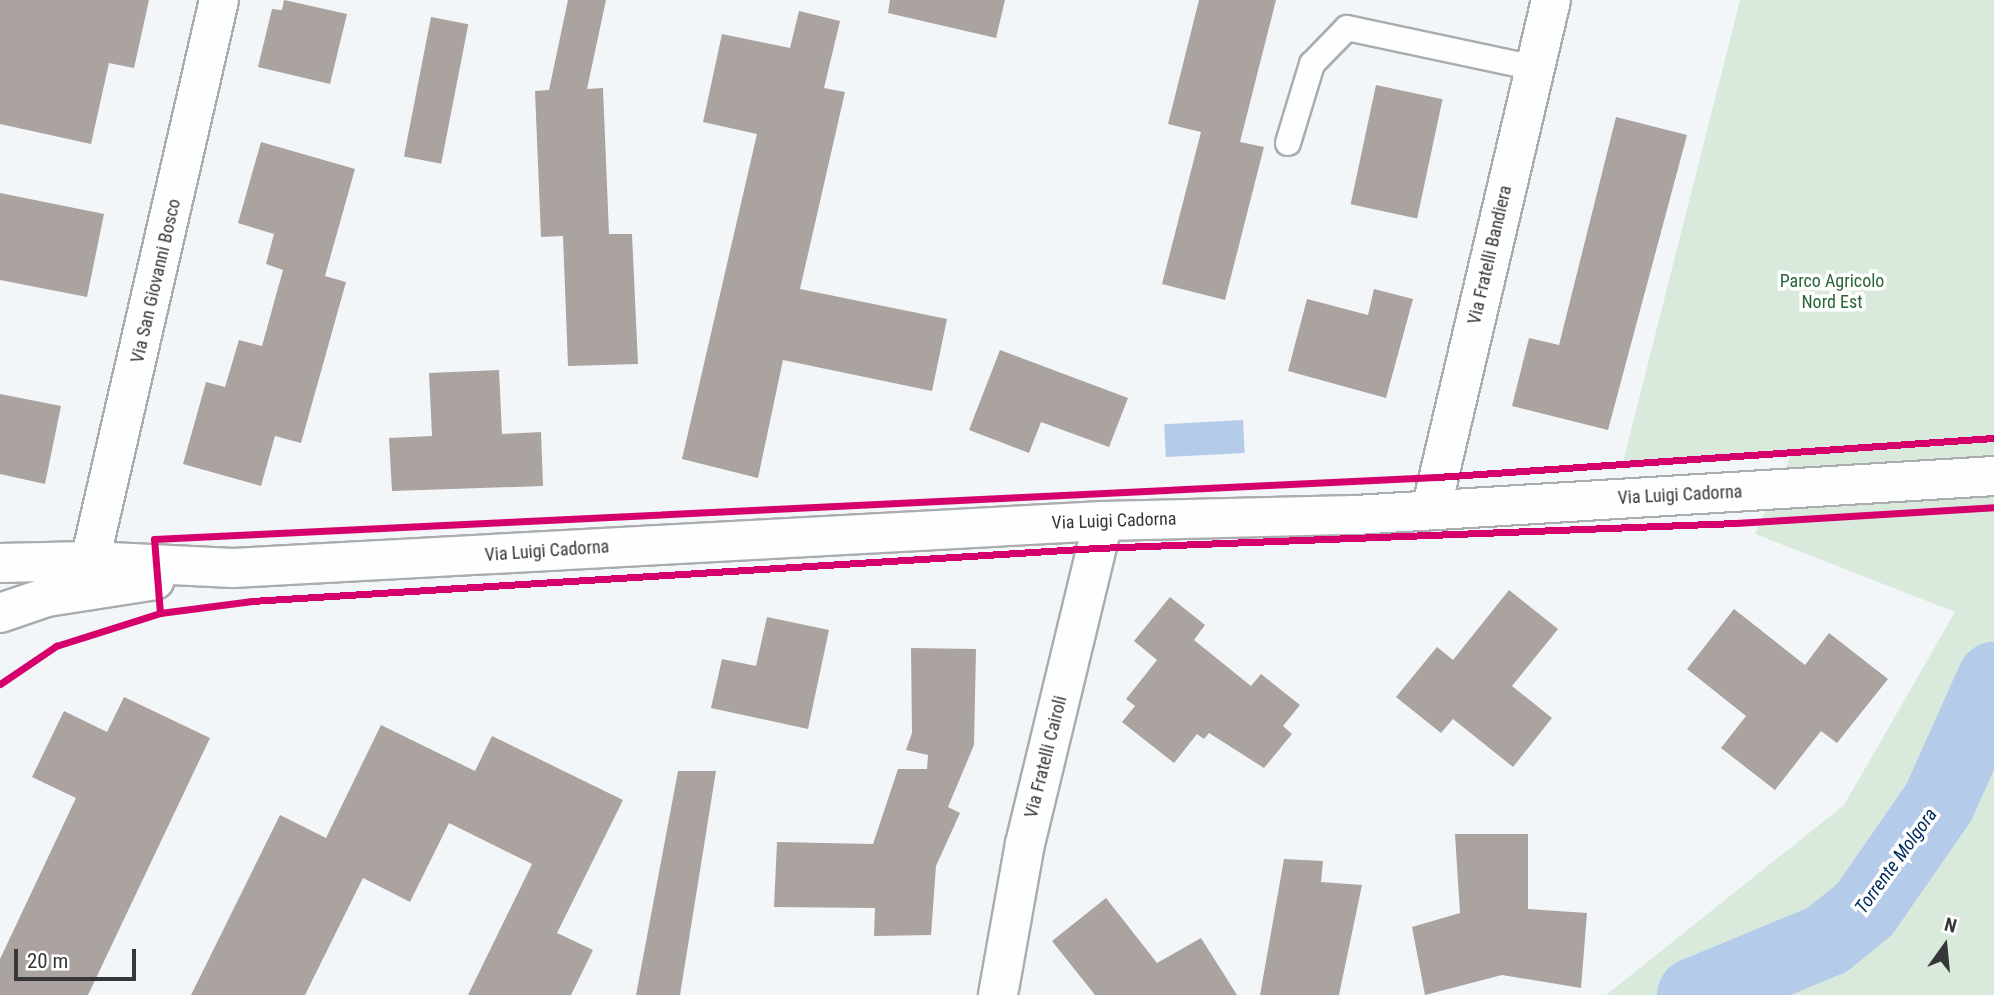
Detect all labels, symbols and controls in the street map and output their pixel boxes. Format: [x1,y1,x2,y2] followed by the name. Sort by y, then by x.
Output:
[1464,183,1516,327] street label: Via Fratelli Bandiera
[127,197,185,365] street label: Via San Giovanni Bosco
[1780,271,1884,314] park label: Parco Agricolo Nord Est
[1617,481,1743,509] street label: Via Luigi Cadorna
[1051,508,1177,534] street label: Via Luigi Cadorna
[484,536,610,566] street label: Via Luigi Cadorna
[1020,694,1072,820] street label: Via Fratelli Cairoli
[1850,804,1942,918] water label: Torrente Molgora
[1910,911,1980,981] north arrow
[1942,913,1959,938] text: N
[18,936,140,980] scale bar
[27,949,68,973] text: 20 m

